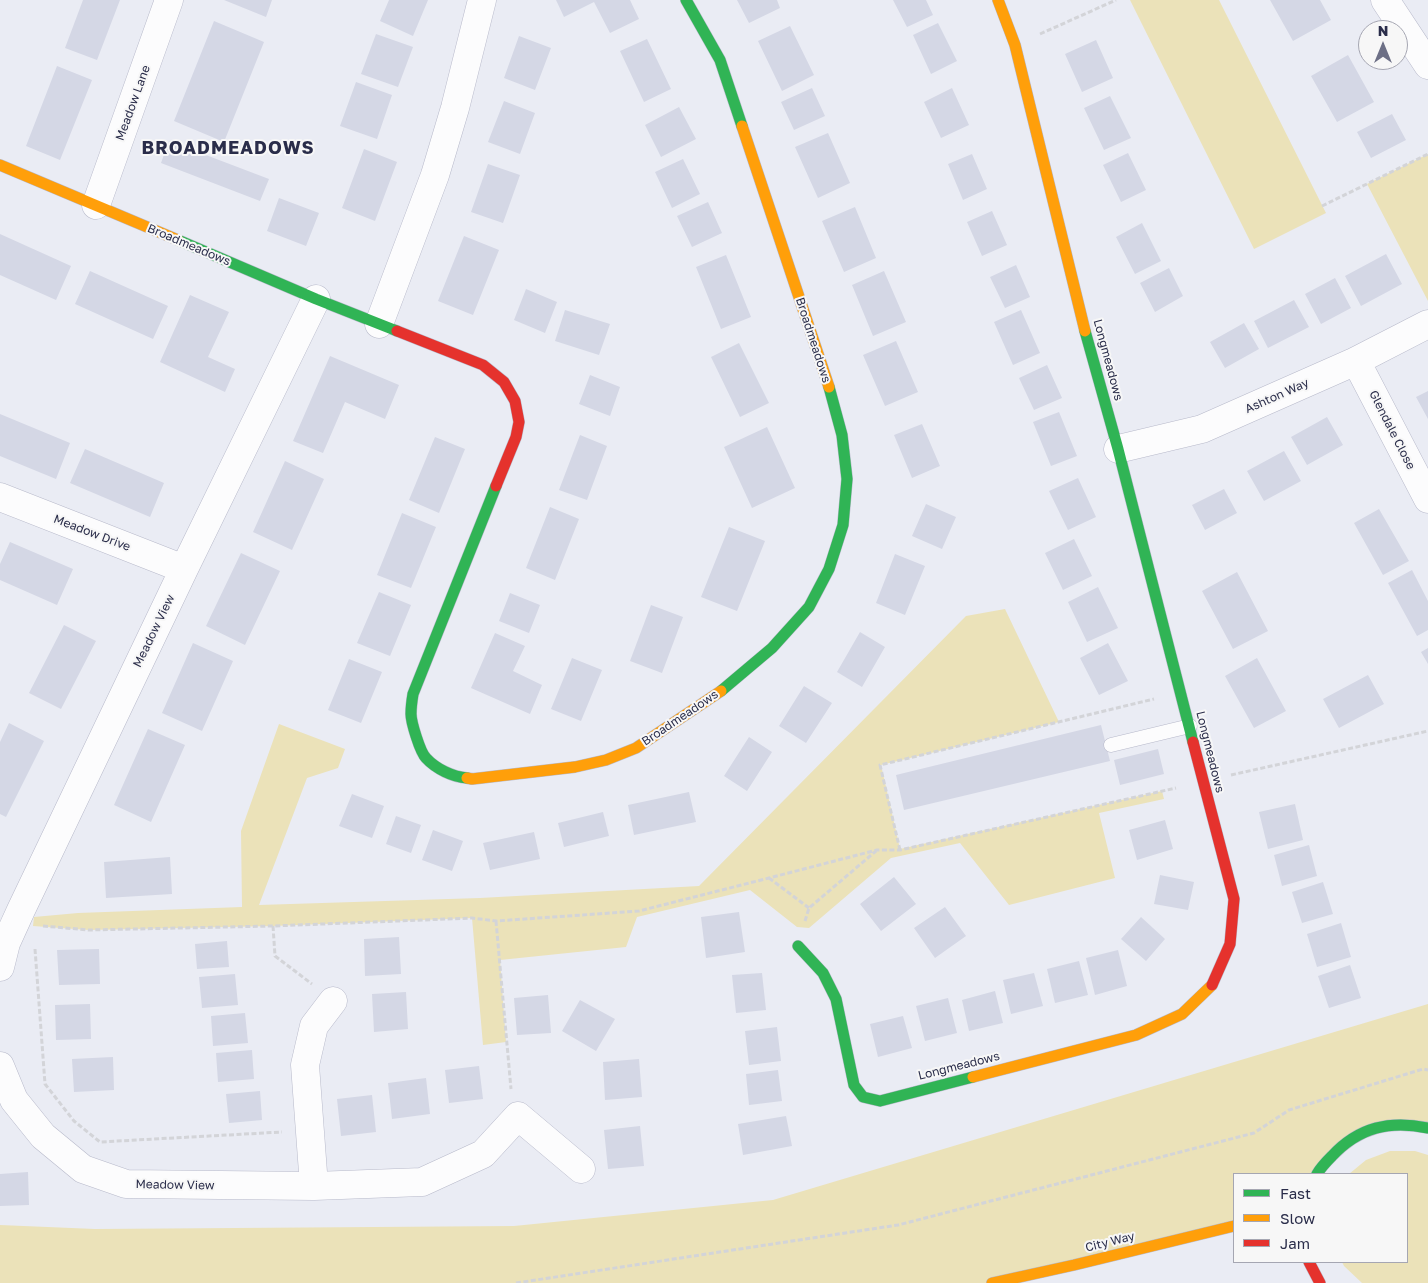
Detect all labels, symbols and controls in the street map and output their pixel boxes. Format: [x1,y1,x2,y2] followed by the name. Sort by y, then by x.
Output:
[1358,20,1408,70] north arrow
[1378,22,1388,39] text: N
[113,63,153,143] street label: Meadow Lane
[140,137,316,159] district label: BROADMEADOWS
[145,221,233,269] street label: Broadmeadows
[792,296,834,384] street label: Broadmeadows
[1090,318,1126,402] street label: Longmeadows
[1243,376,1311,416] street label: Ashton Way
[1366,388,1418,472] street label: Glendale Close
[52,512,132,554] street label: Meadow Drive
[130,592,178,670] street label: Meadow View
[639,687,721,749] street label: Broadmeadows
[1193,710,1227,794] street label: Longmeadows
[917,1049,1001,1083] street label: Longmeadows
[1233,1173,1408,1263] legend
[135,1177,215,1193] street label: Meadow View
[1280,1184,1311,1202] text: Fast
[1280,1209,1315,1227] text: Slow
[1084,1229,1136,1255] street label: City Way
[1280,1234,1310,1252] text: Jam

